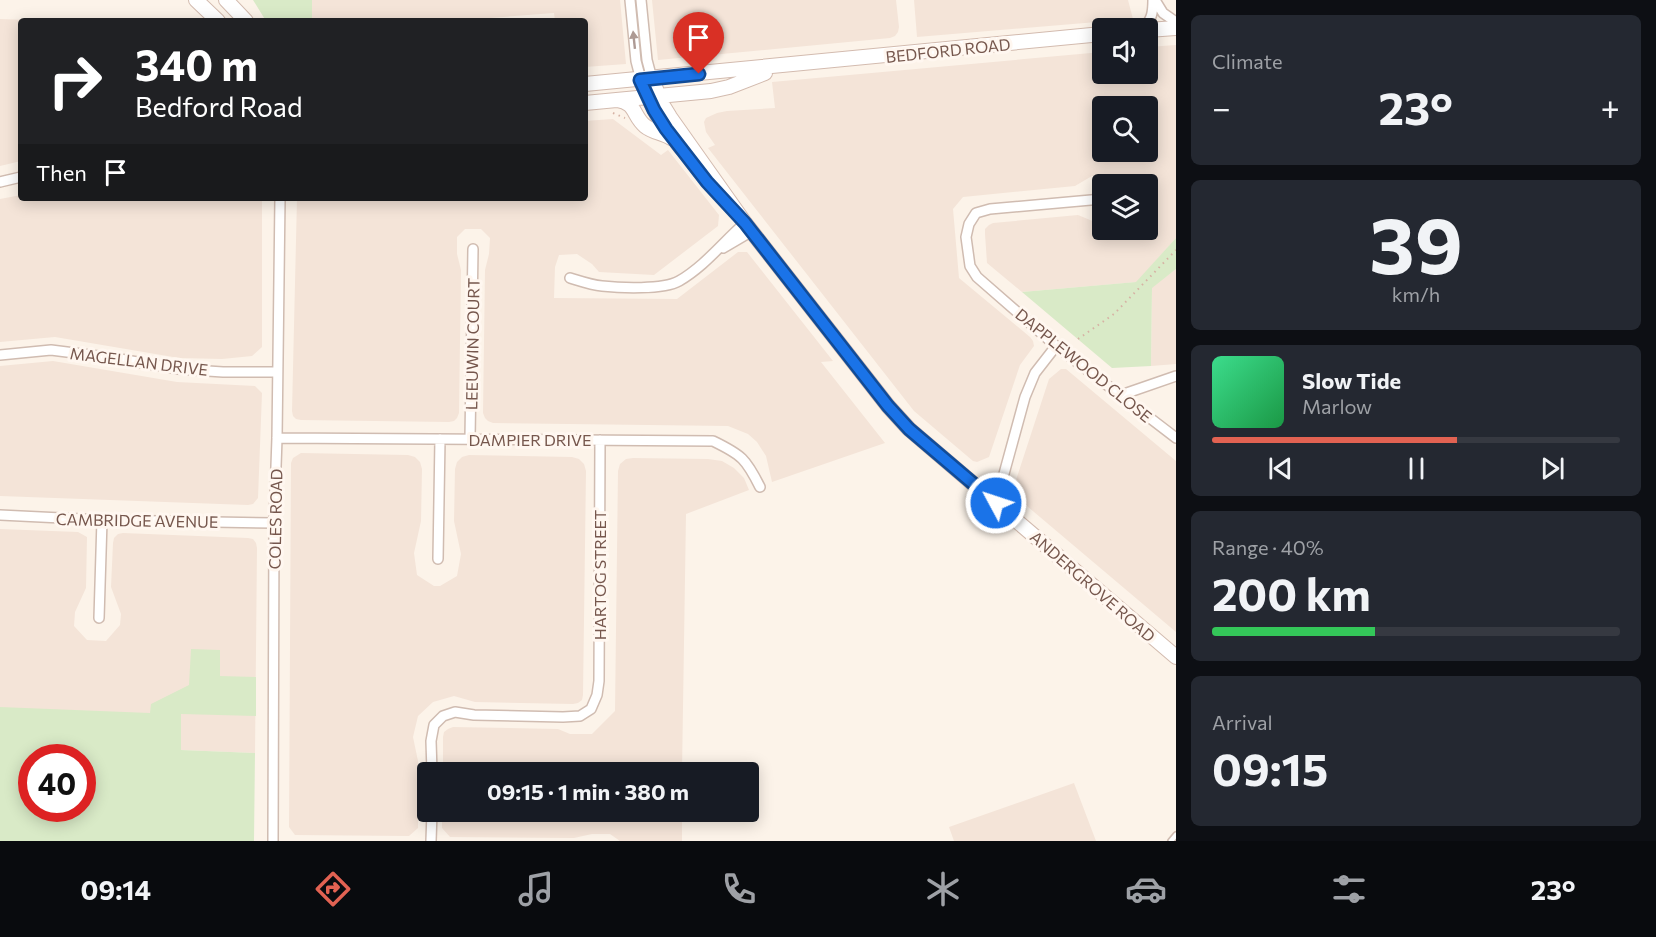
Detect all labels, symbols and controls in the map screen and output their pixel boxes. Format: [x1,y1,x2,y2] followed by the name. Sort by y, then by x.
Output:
[673,12,724,74] pin
[1092,18,1158,240] map controls
[1092,18,1158,84] button: sound
[682,21,715,54] icon: arrive
[629,31,639,50] one-way arrow
[885,34,1011,66] street label: BEDFORD ROAD
[135,38,258,90] text: 340 m
[36,42,114,120] icon: right
[1212,49,1282,73] text: Climate
[1379,79,1453,134] text: 23°
[1212,86,1231,127] text: −
[1601,86,1620,127] text: +
[135,90,303,123] text: Bedford Road
[1092,96,1158,162] button: search
[99,156,132,189] icon: arrive
[36,159,87,186] text: Then
[1092,174,1158,240] button: layers
[1369,195,1463,290] text: 39
[461,278,483,410] street label: LEEUWIN COURT
[1392,282,1440,306] text: km/h
[1012,304,1156,426] street label: DAPPLEWOOD CLOSE
[69,343,209,379] street label: MAGELLAN DRIVE
[1302,367,1401,394] text: Slow Tide
[1302,394,1372,418] text: Marlow
[469,430,591,449] street label: DAMPIER DRIVE
[1264,452,1297,485] icon: previous
[1400,452,1433,485] icon: pause
[1536,452,1569,485] icon: next
[265,468,285,570] street label: COLES ROAD
[964,471,1028,535] position arrow
[56,509,218,531] street label: CAMBRIDGE AVENUE
[590,510,609,640] street label: HARTOG STREET
[1027,527,1159,645] street label: ANDERGROVE ROAD
[1212,535,1324,559] text: Range · 40%
[1212,565,1371,620] text: 200 km
[1212,710,1273,734] text: Arrival
[1212,740,1328,795] text: 09:15
[18,744,96,822] speed limit sign: 40
[487,778,689,805] text: 09:15 · 1 min · 380 m
[312,868,354,910] icon: directions
[515,868,557,910] icon: music
[718,868,760,910] icon: phone
[922,868,964,910] icon: climate
[1125,868,1167,910] icon: car
[1328,868,1370,910] icon: filters
[81,873,151,906] text: 09:14
[1531,873,1575,906] text: 23°

